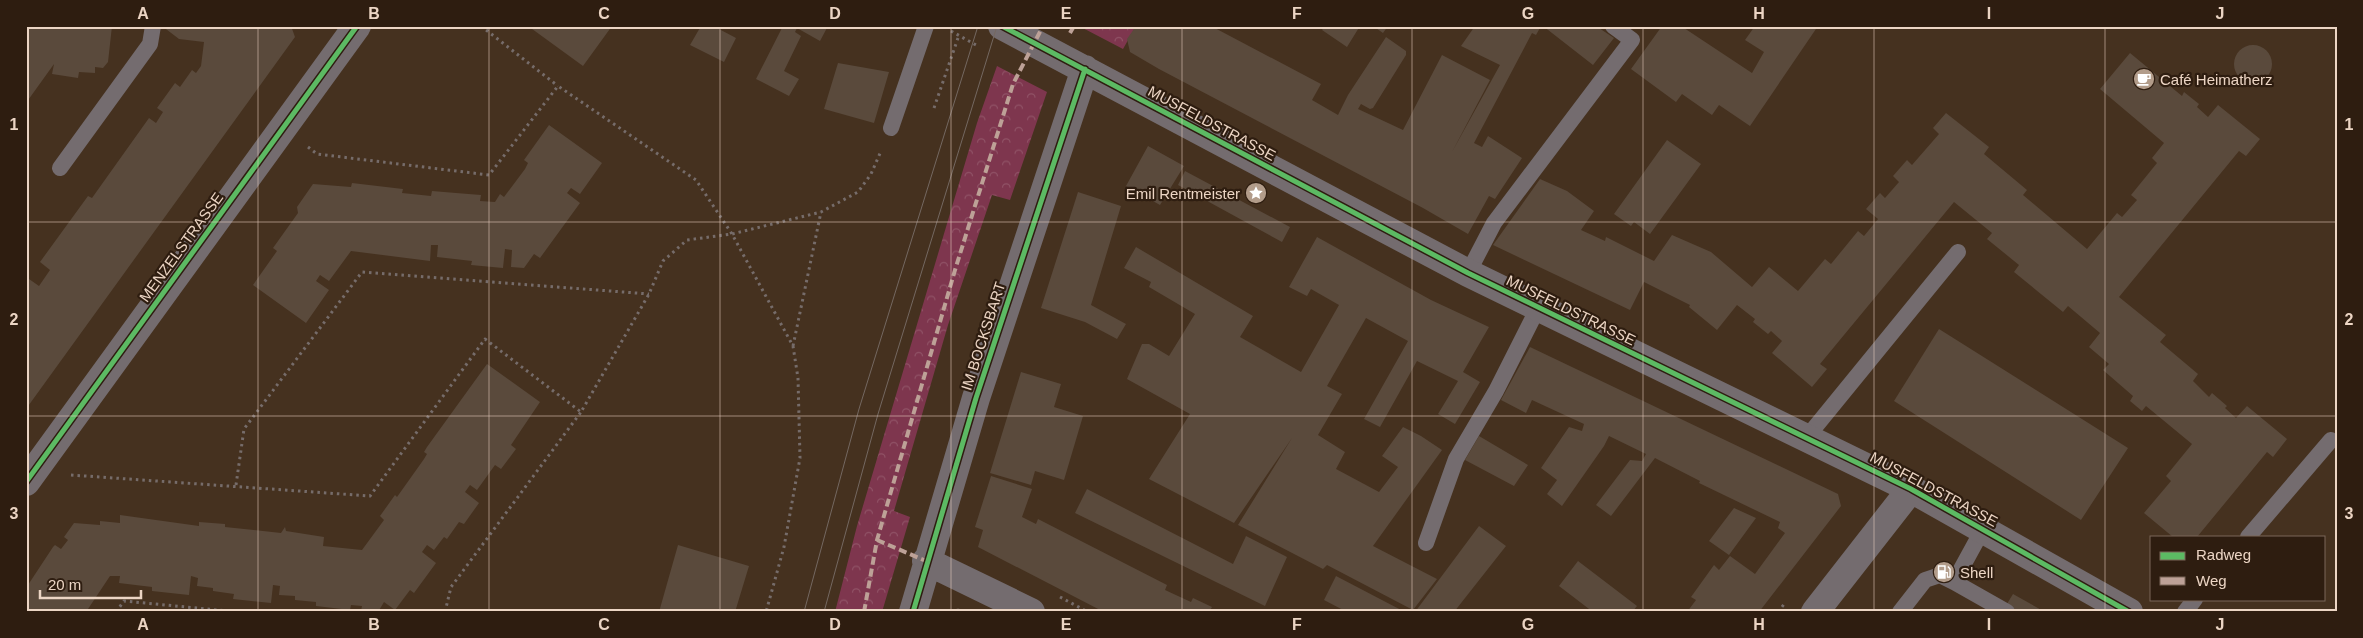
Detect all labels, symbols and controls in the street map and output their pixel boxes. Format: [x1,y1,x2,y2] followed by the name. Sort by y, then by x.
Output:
[137,5,149,22] text: A
[368,5,380,22] text: B
[598,5,610,22] text: C
[829,5,841,22] text: D
[1061,5,1072,22] text: E
[1292,5,1302,22] text: F
[1522,5,1534,22] text: G
[1753,5,1765,22] text: H
[1987,5,1991,22] text: I
[2216,5,2224,22] text: J
[2132,67,2156,91] cafe icon: Café Heimatherz
[2160,71,2273,88] place label: Café Heimatherz
[1145,82,1279,164] street label: MUSFELDSTRASSE
[10,116,19,133] text: 1
[2345,116,2354,133] text: 1
[1244,181,1268,205] place icon: Emil Rentmeister
[1126,185,1240,202] place label: Emil Rentmeister
[136,189,226,305] street label: MENZELSTRASSE
[1504,271,1638,349] street label: MUSFELDSTRASSE
[957,280,1009,392] street label: IM BOCKSBART
[10,311,19,328] text: 2
[2345,311,2354,328] text: 2
[1867,448,2001,530] street label: MUSFELDSTRASSE
[10,505,19,522] text: 3
[2345,505,2354,522] text: 3
[2150,536,2326,600] legend
[2196,546,2251,563] text: Radweg
[1932,560,1956,584] fuel station icon: Shell
[1960,564,1993,581] place label: Shell
[40,568,141,600] scale bar
[2196,572,2227,589] text: Weg
[48,576,81,593] text: 20 m
[137,616,149,633] text: A
[368,616,380,633] text: B
[598,616,610,633] text: C
[829,616,841,633] text: D
[1061,616,1072,633] text: E
[1292,616,1302,633] text: F
[1522,616,1534,633] text: G
[1753,616,1765,633] text: H
[1987,616,1991,633] text: I
[2216,616,2224,633] text: J

